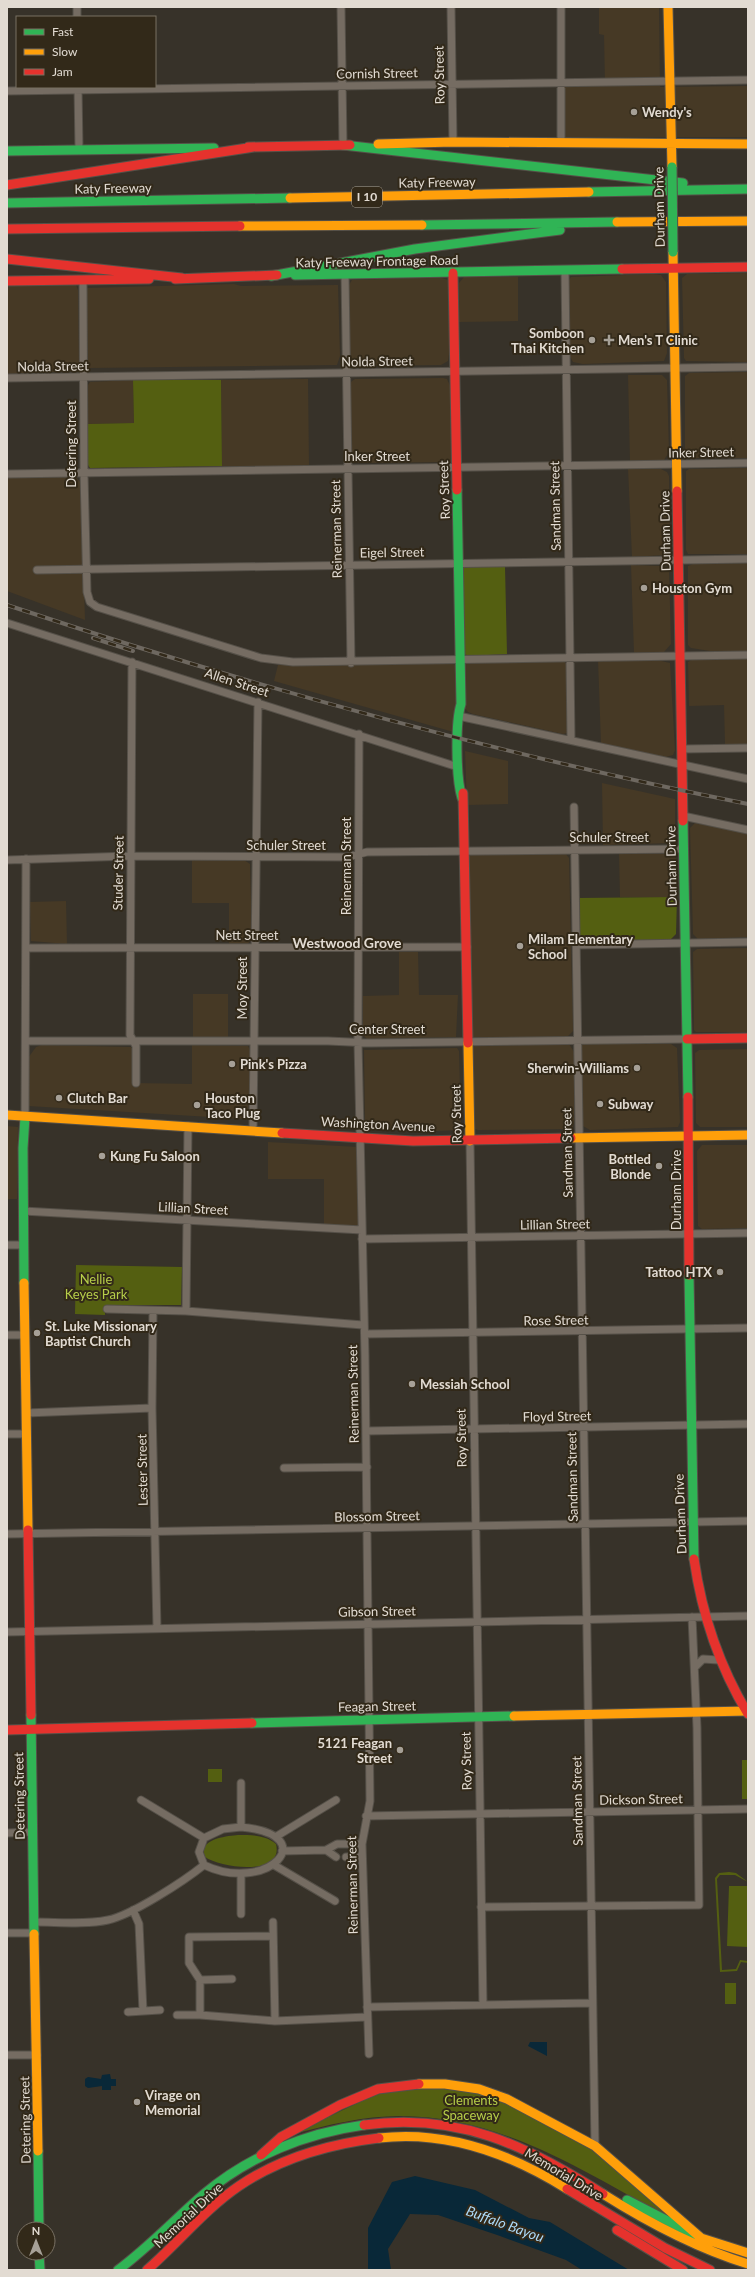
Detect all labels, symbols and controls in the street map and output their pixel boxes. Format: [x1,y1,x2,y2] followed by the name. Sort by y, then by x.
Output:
[16,16,156,88] legend
[52,24,74,39] text: Fast
[52,44,78,59] text: Slow
[430,45,448,105] street label: Roy Street
[52,64,73,79] text: Jam
[336,64,418,82] street label: Cornish Street
[642,104,692,120] place label: Wendy's
[629,107,639,117] marker: Wendy's
[650,166,668,247] street label: Durham Drive
[398,173,476,191] street label: Katy Freeway
[74,179,152,197] street label: Katy Freeway
[352,187,382,207] road number: I 10
[295,252,459,270] street label: Katy Freeway Frontage Road
[511,325,584,356] place label: Somboon Thai Kitchen
[618,332,699,348] place label: Men's T Clinic
[603,334,615,346] marker: Men's T Clinic
[587,335,597,345] marker: Somboon Thai Kitchen
[341,352,413,370] street label: Nolda Street
[17,357,89,375] street label: Nolda Street
[63,400,79,488] street label: Detering Street
[668,443,734,461] street label: Inker Street
[344,448,410,464] street label: Inker Street
[435,460,453,520] street label: Roy Street
[546,461,564,551] street label: Sandman Street
[327,479,345,578] street label: Reinerman Street
[656,490,674,571] street label: Durham Drive
[359,543,425,561] street label: Eigel Street
[652,580,732,596] place label: Houston Gym
[639,583,649,593] marker: Houston Gym
[203,664,271,700] street label: Allen Street
[338,816,354,915] street label: Reinerman Street
[662,825,680,906] street label: Durham Drive
[569,829,649,845] street label: Schuler Street
[109,835,127,911] street label: Studer Street
[246,837,326,853] street label: Schuler Street
[216,927,279,943] street label: Nett Street
[528,931,633,962] place label: Milam Elementary School
[293,934,402,951] district label: Westwood Grove
[515,941,525,951] marker: Milam Elementary School
[234,956,250,1019] street label: Moy Street
[349,1021,425,1037] street label: Center Street
[240,1056,307,1072] place label: Pink's Pizza
[227,1059,237,1069] marker: Pink's Pizza
[527,1060,629,1076] place label: Sherwin-Williams
[632,1063,642,1073] marker: Sherwin-Williams
[447,1084,465,1144] street label: Roy Street
[67,1090,128,1106] place label: Clutch Bar
[205,1090,260,1121] place label: Houston Taco Plug
[54,1093,64,1103] marker: Clutch Bar
[608,1096,653,1112] place label: Subway
[595,1099,605,1109] marker: Subway
[192,1100,202,1110] marker: Houston Taco Plug
[558,1108,576,1198] street label: Sandman Street
[320,1113,436,1135] street label: Washington Avenue
[110,1148,200,1164] place label: Kung Fu Saloon
[668,1150,684,1230] street label: Durham Drive
[97,1151,107,1161] marker: Kung Fu Saloon
[609,1151,651,1182] place label: Bottled Blonde
[654,1161,664,1171] marker: Bottled Blonde
[157,1198,229,1218] street label: Lillian Street
[520,1215,591,1233] street label: Lillian Street
[645,1264,712,1280] place label: Tattoo HTX
[715,1267,725,1277] marker: Tattoo HTX
[65,1271,128,1302] park label: Nellie Keyes Park
[523,1311,589,1329] street label: Rose Street
[45,1318,157,1349] place label: St. Luke Missionary Baptist Church
[32,1328,42,1338] marker: St. Luke Missionary Baptist Church
[344,1344,362,1443] street label: Reinerman Street
[420,1376,510,1392] place label: Messiah School
[407,1379,417,1389] marker: Messiah School
[522,1407,592,1425] street label: Floyd Street
[452,1408,470,1468] street label: Roy Street
[563,1432,581,1522] street label: Sandman Street
[133,1433,151,1506] street label: Lester Street
[671,1473,689,1555] street label: Durham Drive
[334,1507,420,1525] street label: Blossom Street
[338,1602,416,1620] street label: Gibson Street
[338,1697,417,1715] street label: Feagan Street
[457,1731,475,1791] street label: Roy Street
[318,1735,392,1766] place label: 5121 Feagan Street
[395,1745,405,1755] marker: 5121 Feagan Street
[10,1752,28,1840] street label: Detering Street
[568,1756,586,1846] street label: Sandman Street
[599,1790,683,1808] street label: Dickson Street
[343,1835,361,1934] street label: Reinerman Street
[16,2076,34,2164] street label: Detering Street
[144,2087,200,2118] place label: Virage on Memorial
[443,2092,500,2123] park label: Clements Spaceway
[132,2097,142,2107] marker: Virage on Memorial
[522,2144,606,2204] street label: Memorial Drive
[150,2179,226,2251] street label: Memorial Drive
[464,2202,546,2245] water label: Buffalo Bayou
[16,2221,56,2261] north arrow
[32,2224,40,2237] text: N

